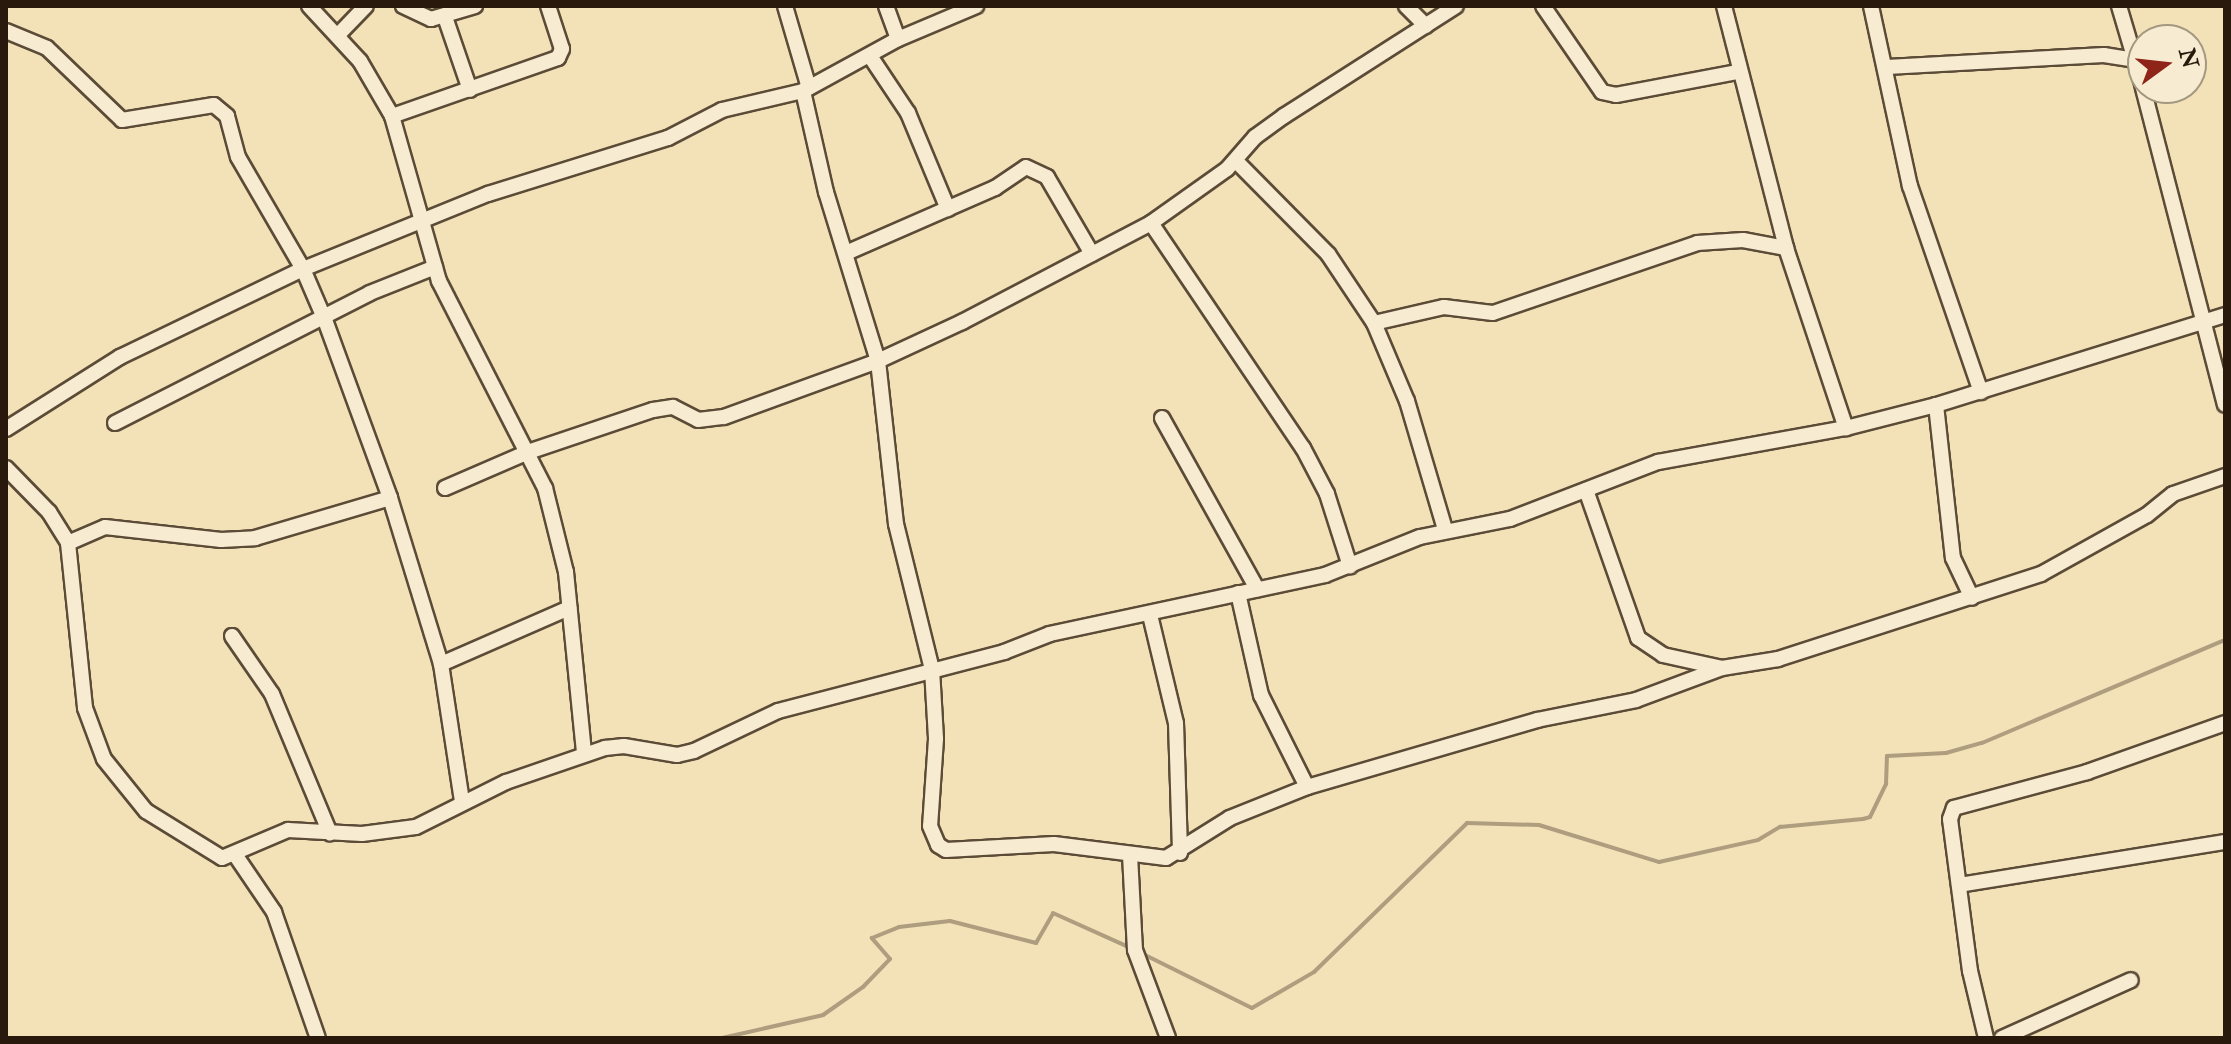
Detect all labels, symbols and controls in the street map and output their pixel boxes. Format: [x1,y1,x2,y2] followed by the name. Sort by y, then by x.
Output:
[2127,24,2207,104] north arrow
[2172,45,2204,71] text: N

